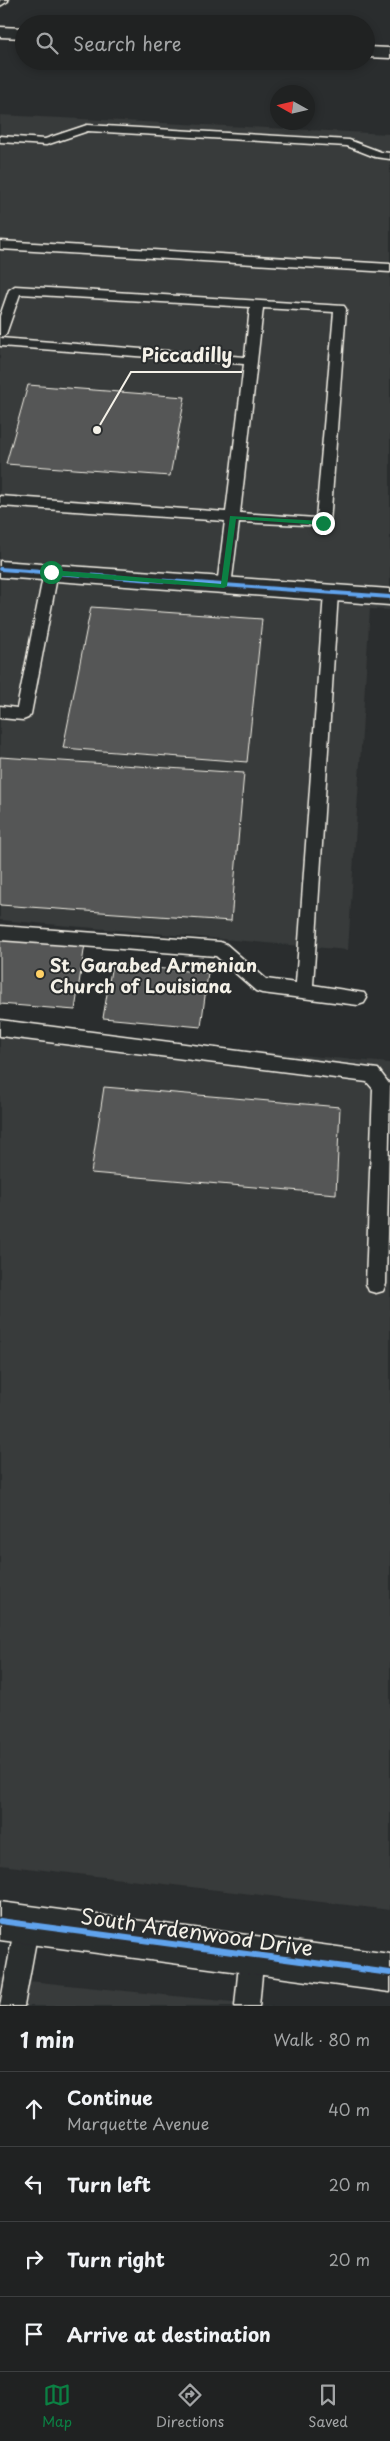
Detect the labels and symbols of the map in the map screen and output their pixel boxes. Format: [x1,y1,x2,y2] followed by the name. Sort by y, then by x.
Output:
[270,85,315,130] north arrow
[131,338,242,372] callout: Piccadilly
[142,340,232,368] text: Piccadilly
[312,512,335,535] route end
[40,561,63,584] route start
[50,951,257,999] place label: St. Garabed Armenian Church of Louisiana
[34,968,46,980] marker: St. Garabed Armenian Church of Louisiana
[79,1899,315,1963] street label: South Ardenwood Drive

